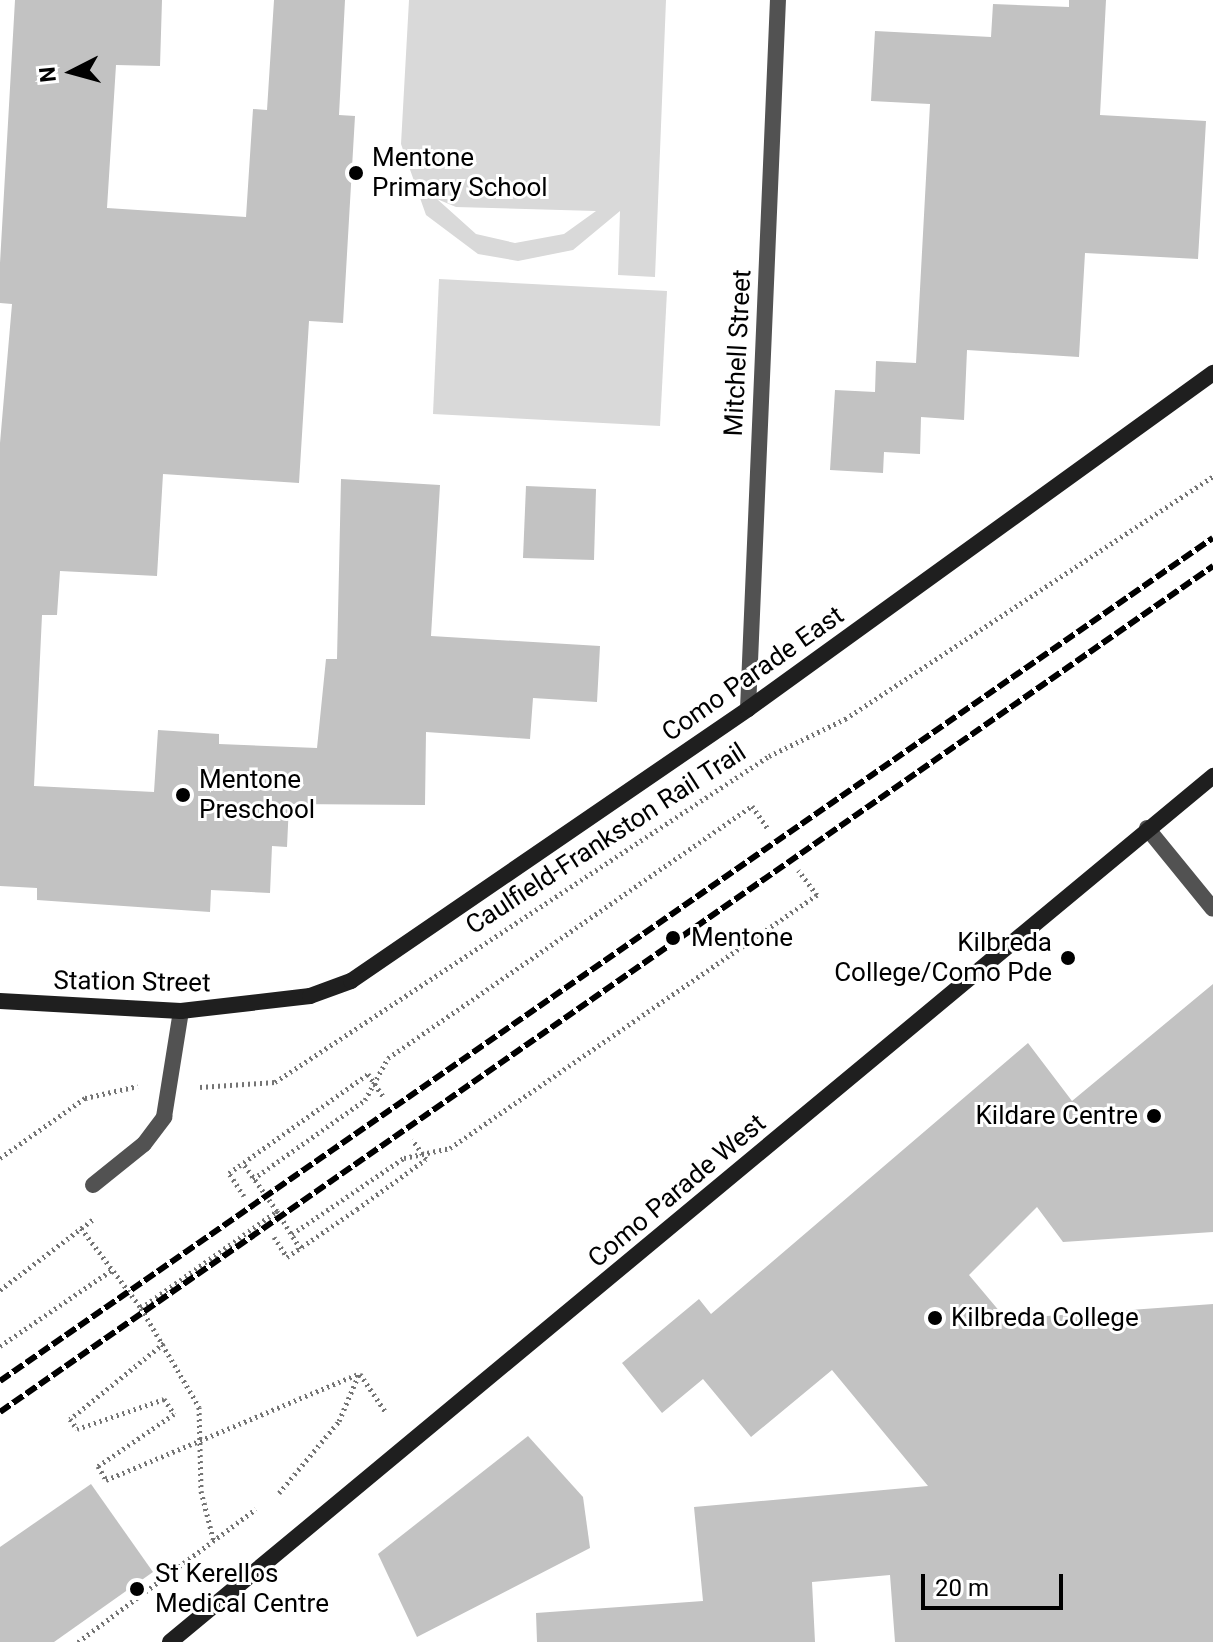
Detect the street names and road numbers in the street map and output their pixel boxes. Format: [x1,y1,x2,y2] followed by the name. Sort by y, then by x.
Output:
[718,269,758,437] street label: Mitchell Street
[656,600,850,748] street label: Como Parade East
[460,737,752,941] street label: Caulfield-Frankston Rail Trail
[53,965,211,999] street label: Station Street
[582,1108,772,1274] street label: Como Parade West

